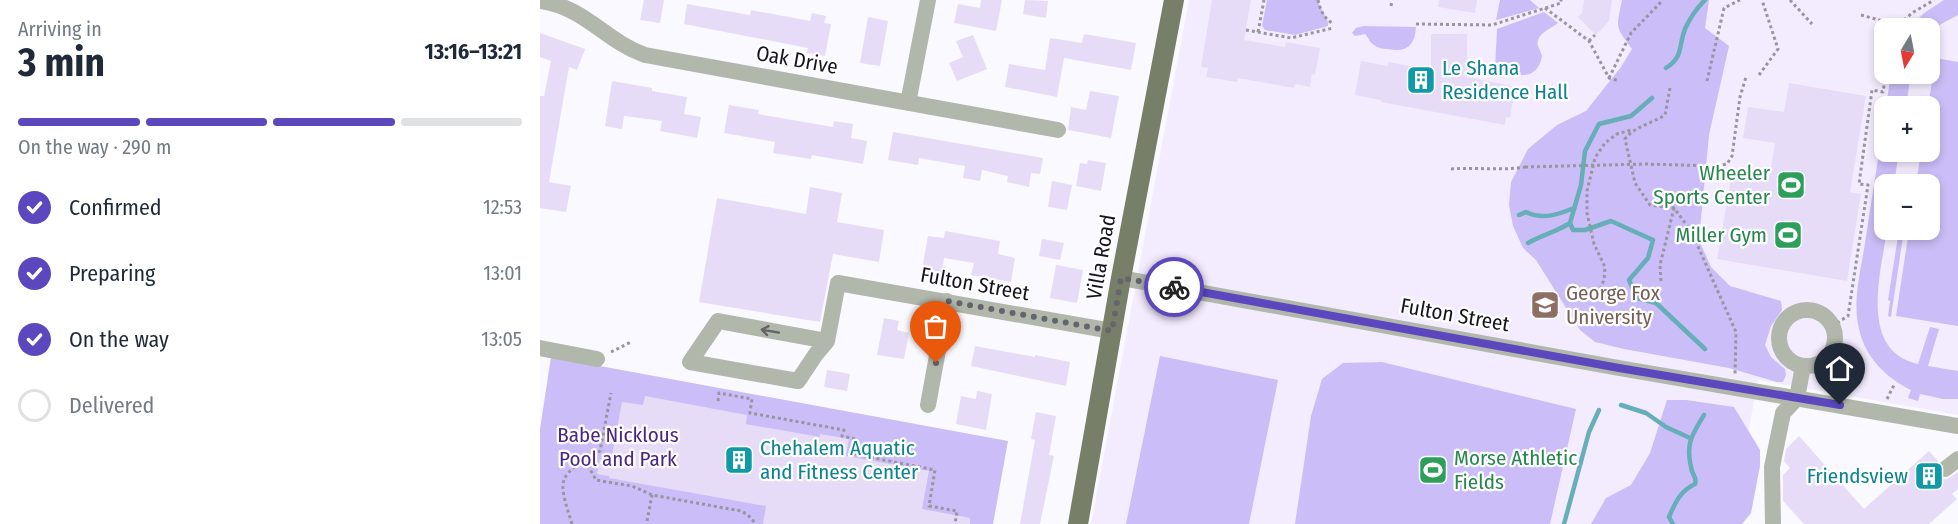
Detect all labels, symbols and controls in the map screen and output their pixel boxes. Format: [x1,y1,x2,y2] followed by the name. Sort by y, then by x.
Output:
[18,17,102,41] text: Arriving in
[1874,18,1940,84] north arrow
[1874,18,1940,240] map controls
[424,38,522,65] text: 13:16–13:21
[18,40,105,86] text: 3 min
[754,40,840,80] street label: Oak Drive
[1442,55,1569,105] place label: Le Shana Residence Hall
[1405,64,1437,96] building icon: Le Shana Residence Hall
[1874,96,1940,162] button: +
[18,135,171,159] text: On the way · 290 m
[1653,160,1771,210] place label: Wheeler Sports Center
[1775,169,1807,201] sports icon: Wheeler Sports Center
[1874,174,1940,240] button: −
[18,191,51,224] icon: check
[69,194,162,221] text: Confirmed
[483,195,522,219] text: 12:53
[1081,213,1121,301] street label: Villa Road
[1772,219,1804,251] sports icon: Miller Gym
[1676,222,1767,248] place label: Miller Gym
[18,257,51,290] icon: check
[1144,257,1204,317] courier
[69,260,155,287] text: Preparing
[483,261,522,285] text: 13:01
[918,262,1032,306] street label: Fulton Street
[1158,271,1191,304] icon: bike
[1566,280,1661,330] place label: George Fox University
[1529,289,1561,321] school or university icon: George Fox University
[1398,293,1512,337] street label: Fulton Street
[910,301,961,363] pin
[919,310,952,343] icon: bag
[18,323,51,356] icon: check
[760,325,780,336] one-way arrow
[69,326,169,353] text: On the way
[481,327,522,351] text: 13:05
[1814,343,1865,405] pin
[1823,352,1856,385] icon: home
[69,392,154,419] text: Delivered
[557,422,679,472] park label: Babe Nicklous Pool and Park
[760,435,919,485] place label: Chehalem Aquatic and Fitness Center
[723,444,755,476] building icon: Chehalem Aquatic and Fitness Center
[1454,445,1577,495] place label: Morse Athletic Fields
[1417,454,1449,486] sports icon: Morse Athletic Fields
[1913,460,1945,492] building icon: Friendsview
[1807,463,1908,489] place label: Friendsview

